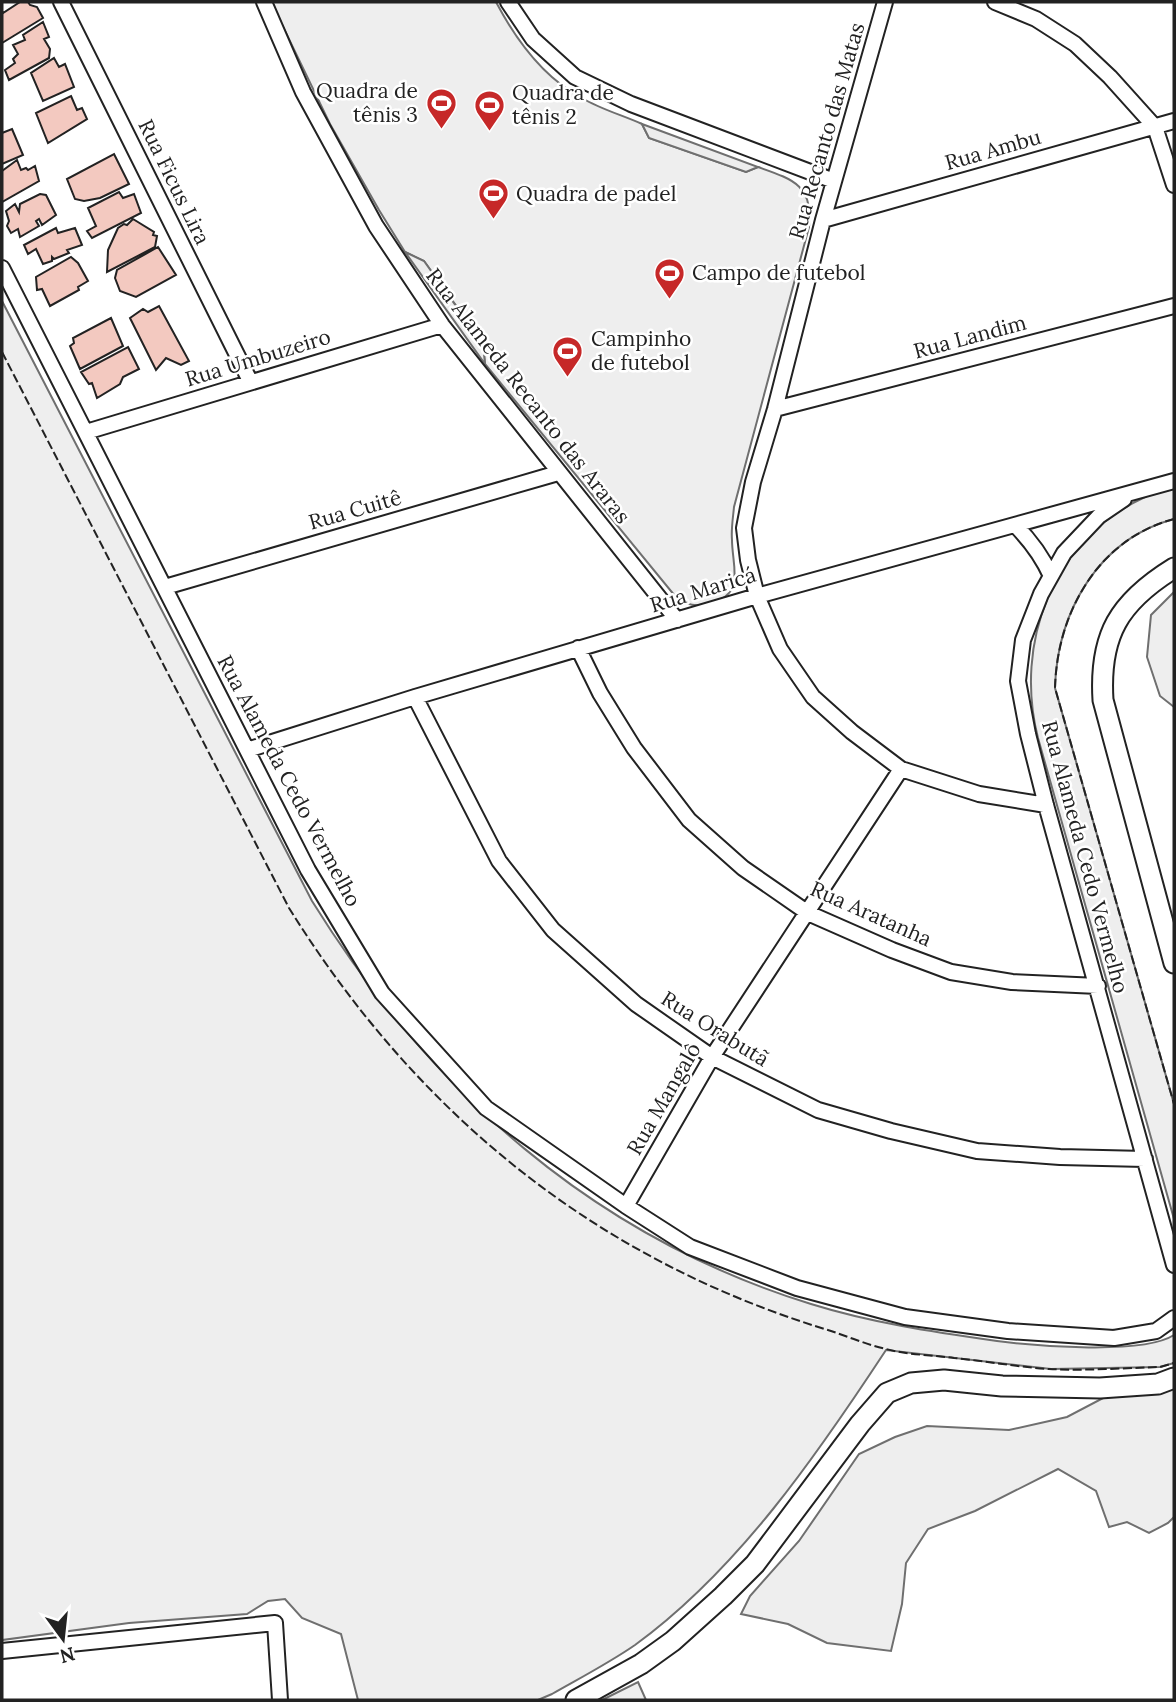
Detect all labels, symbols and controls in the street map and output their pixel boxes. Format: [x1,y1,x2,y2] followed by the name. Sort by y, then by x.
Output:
[783,19,870,242] street label: Rua Recanto das Matas
[316,77,418,128] place label: Quadra de tênis 3
[512,79,614,130] place label: Quadra de tênis 2
[424,86,458,130] sports icon: Quadra de tênis 3
[472,88,506,132] sports icon: Quadra de tênis 2
[132,115,216,249] street label: Rua Ficus Lira
[942,123,1044,176] street label: Rua Ambu
[476,177,510,221] sports icon: Quadra de padel
[516,180,676,207] place label: Quadra de padel
[652,256,686,300] sports icon: Campo de futebol
[692,259,865,286] place label: Campo de futebol
[420,263,636,529] street label: Rua Alameda Recanto das Araras
[911,308,1029,365] street label: Rua Landim
[182,323,334,392] street label: Rua Umbuzeiro
[591,325,691,376] place label: Campinho de futebol
[551,334,585,378] sports icon: Campinho de futebol
[305,483,404,536] street label: Rua Cuitê
[647,561,759,618] street label: Rua Maricá
[212,650,367,911] street label: Rua Alameda Cedo Vermelho
[1036,718,1135,996] street label: Rua Alameda Cedo Vermelho
[806,875,936,952] street label: Rua Aratanha
[656,985,774,1073] street label: Rua Orabutã
[621,1038,707,1160] street label: Rua Mangalô
[28,1604,98,1674] north arrow
[57,1642,78,1669] text: N

